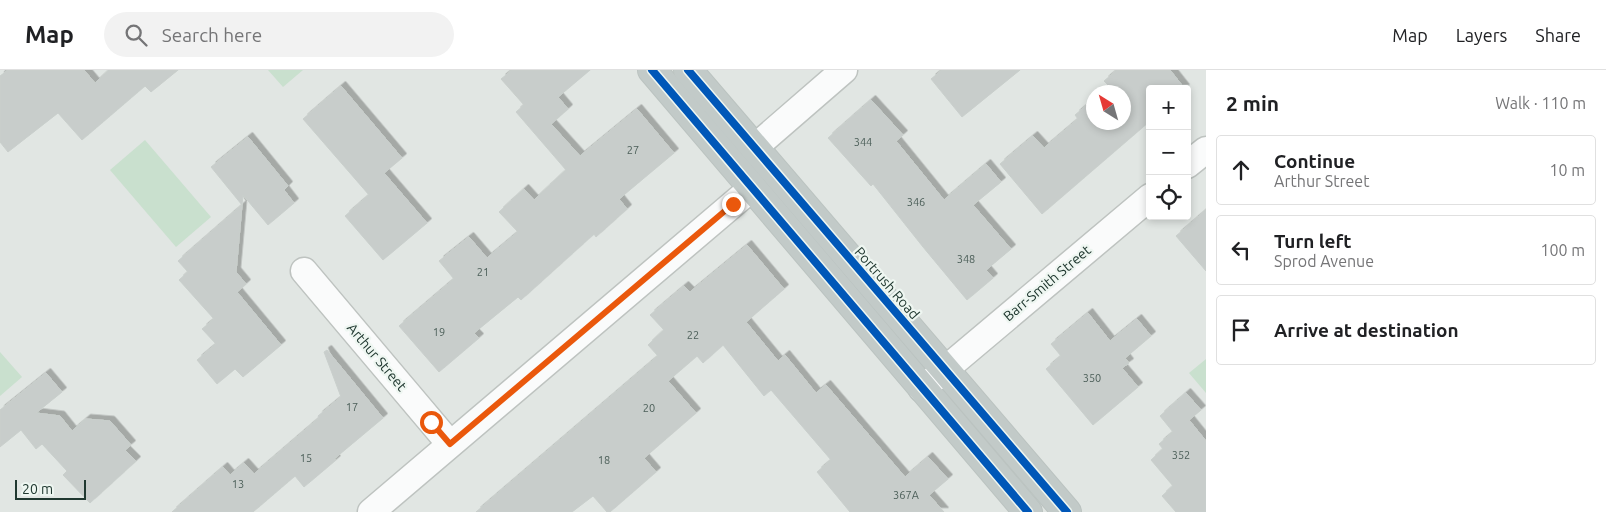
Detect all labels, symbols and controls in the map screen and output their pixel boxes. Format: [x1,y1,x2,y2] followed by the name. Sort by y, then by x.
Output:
[104,12,454,57] search box
[25,21,74,48] text: Map
[122,21,150,49] icon: search
[162,24,262,46] text: Search here
[1392,25,1428,45] text: Map
[1456,25,1507,45] text: Layers
[1535,25,1581,45] text: Share
[1086,85,1131,130] north arrow
[1146,85,1191,220] map controls
[1146,85,1191,130] button: +
[1226,91,1279,115] text: 2 min
[1495,94,1586,112] text: Walk · 110 m
[1146,130,1191,175] button: −
[854,136,872,148] house number: 344
[627,144,639,156] house number: 27
[1274,150,1355,172] text: Continue
[1227,156,1255,184] icon: ahead
[1549,161,1585,179] text: 10 m
[1274,172,1369,190] text: Arthur Street
[1146,175,1191,220] button: locate
[722,193,745,216] route end
[907,196,925,208] house number: 346
[1274,230,1352,252] text: Turn left
[1227,236,1255,264] icon: left
[1000,241,1094,324] street label: Barr-Smith Street
[1540,241,1585,259] text: 100 m
[851,244,923,322] street label: Portrush Road
[1274,252,1374,270] text: Sprod Avenue
[957,253,975,265] house number: 348
[477,266,489,278] house number: 21
[1227,316,1255,344] icon: arrive
[1274,319,1459,341] text: Arrive at destination
[344,320,410,395] street label: Arthur Street
[433,326,445,338] house number: 19
[687,329,699,341] house number: 22
[1083,372,1101,384] house number: 350
[346,401,358,413] house number: 17
[643,402,655,414] house number: 20
[420,411,443,434] route start
[1172,449,1190,461] house number: 352
[300,452,312,464] house number: 15
[598,454,610,466] house number: 18
[15,477,86,500] scale bar
[232,478,244,490] house number: 13
[22,481,53,497] text: 20 m
[893,489,920,501] house number: 367A

